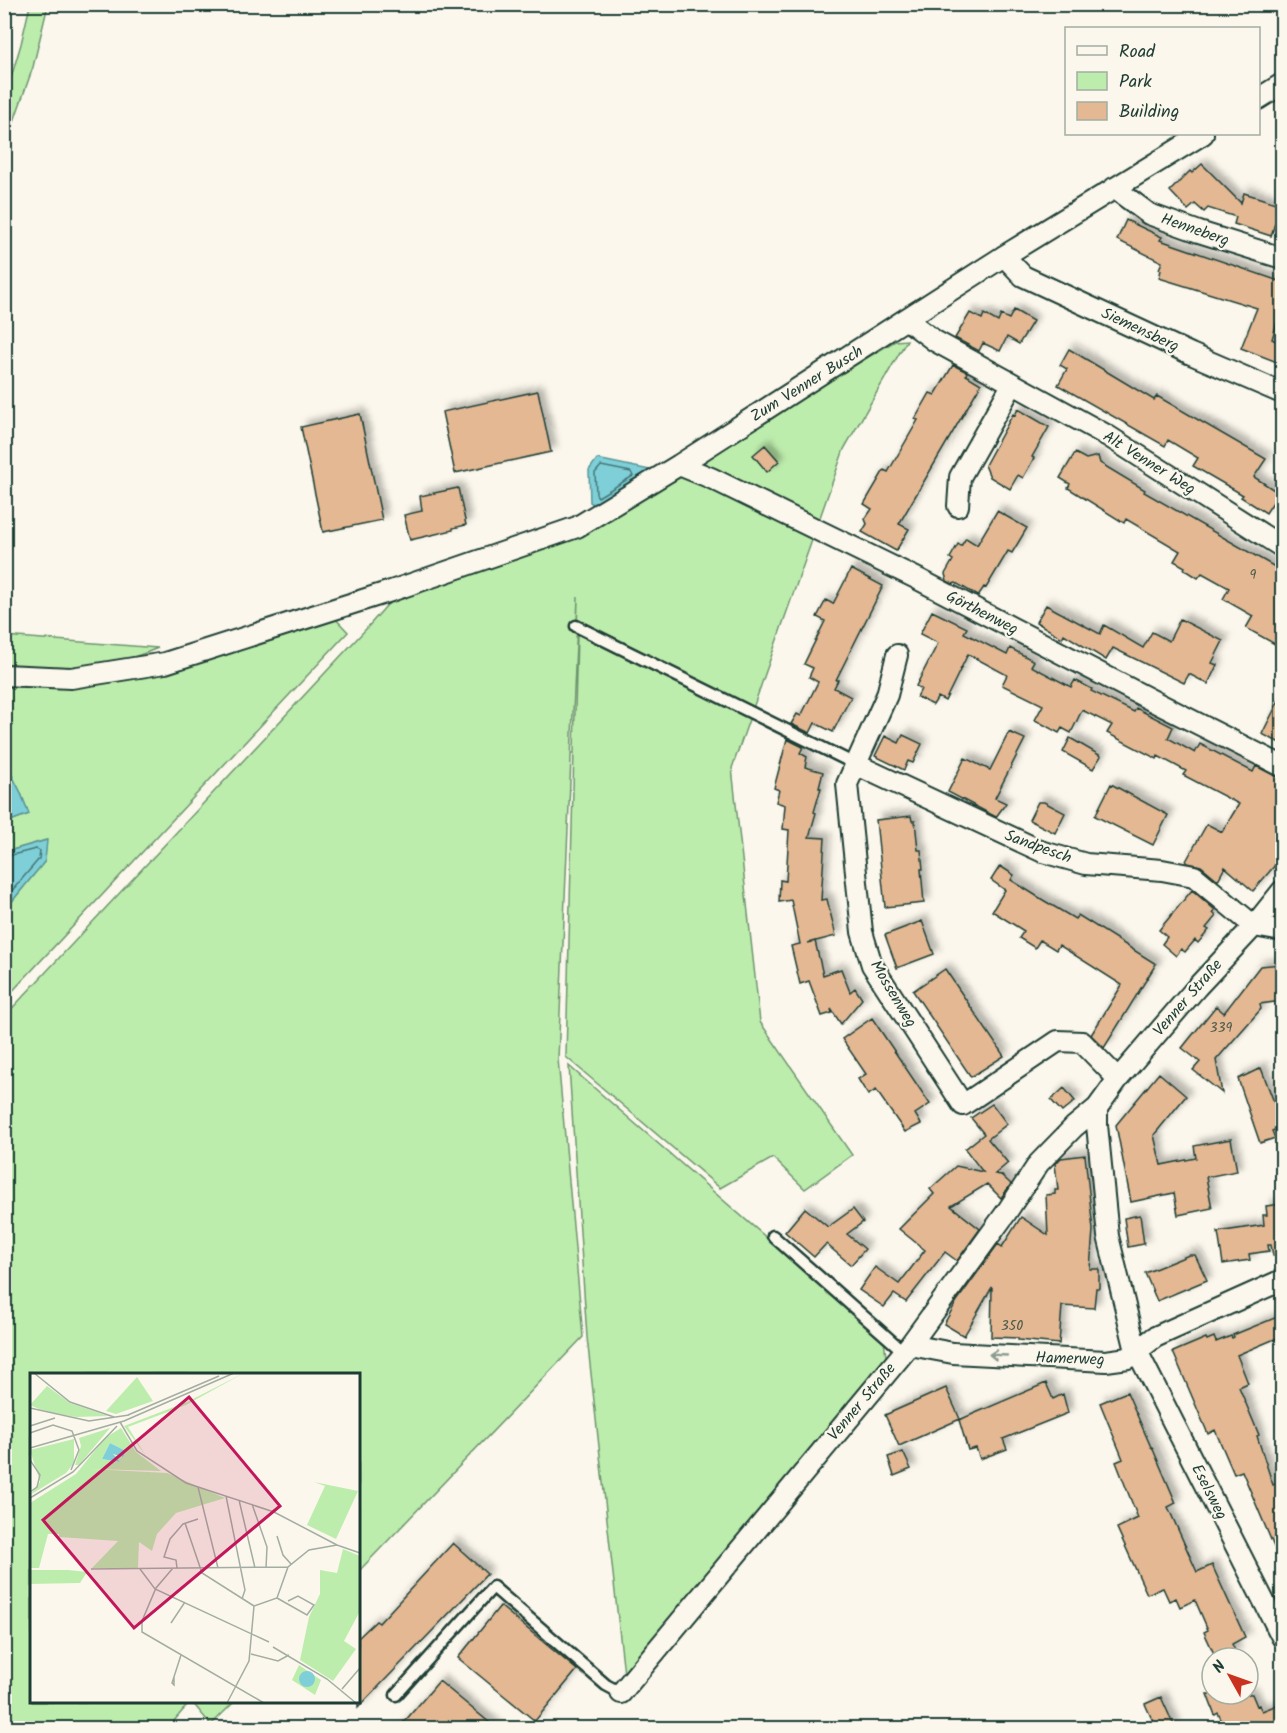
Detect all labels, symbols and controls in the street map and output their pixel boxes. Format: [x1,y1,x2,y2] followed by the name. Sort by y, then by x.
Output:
[1065,27,1260,135] legend
[1119,38,1156,67] text: Road
[1119,68,1152,97] text: Park
[1119,98,1179,127] text: Building
[1158,207,1232,253] street label: Henneberg
[1097,301,1183,359] street label: Siemensberg
[746,339,868,429] street label: Zum Venner Busch
[1098,425,1200,501] street label: Alt Venner Weg
[1250,564,1257,586] house number: 9
[941,584,1023,642] street label: Görthenweg
[1001,823,1075,871] street label: Sandpesch
[1147,954,1229,1042] street label: Venner Straße
[863,955,923,1033] street label: Mossenweg
[1210,1017,1233,1039] house number: 339
[1001,1315,1023,1337] house number: 350
[1035,1345,1105,1373] street label: Hamerweg
[988,1350,1008,1361] one-way arrow
[822,1357,902,1447] street label: Venner Straße
[30,1373,360,1703] inset map
[1184,1460,1234,1524] street label: Eselsweg
[1200,1646,1260,1706] north arrow
[1207,1655,1232,1679] text: N

